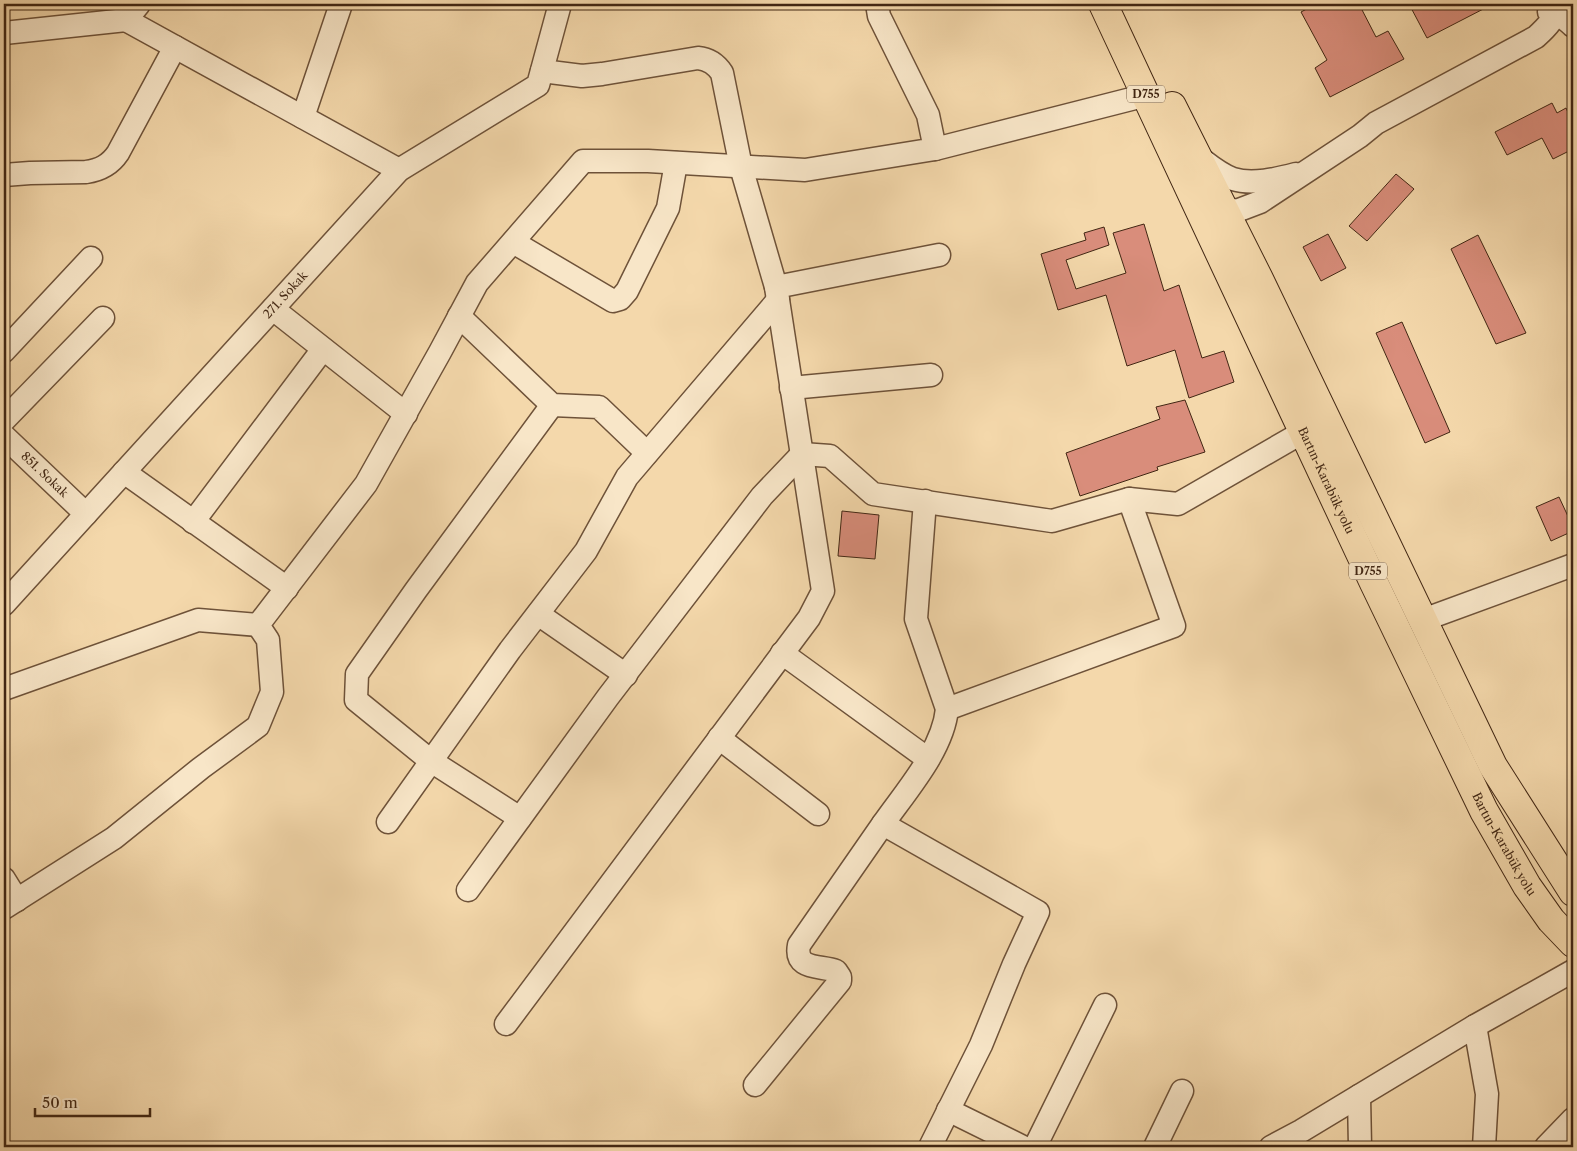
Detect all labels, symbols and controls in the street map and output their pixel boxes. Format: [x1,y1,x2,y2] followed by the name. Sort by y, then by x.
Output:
[1127,86,1165,102] road number: D755
[260,267,311,321] street label: 271. Sokak
[1295,424,1358,537] street label: Bartın-Karabük yolu
[18,448,72,501] street label: 851. Sokak
[1349,562,1387,580] road number: D755
[1469,790,1540,899] street label: Bartın-Karabük yolu
[35,1086,150,1118] scale bar
[42,1093,78,1112] text: 50 m

